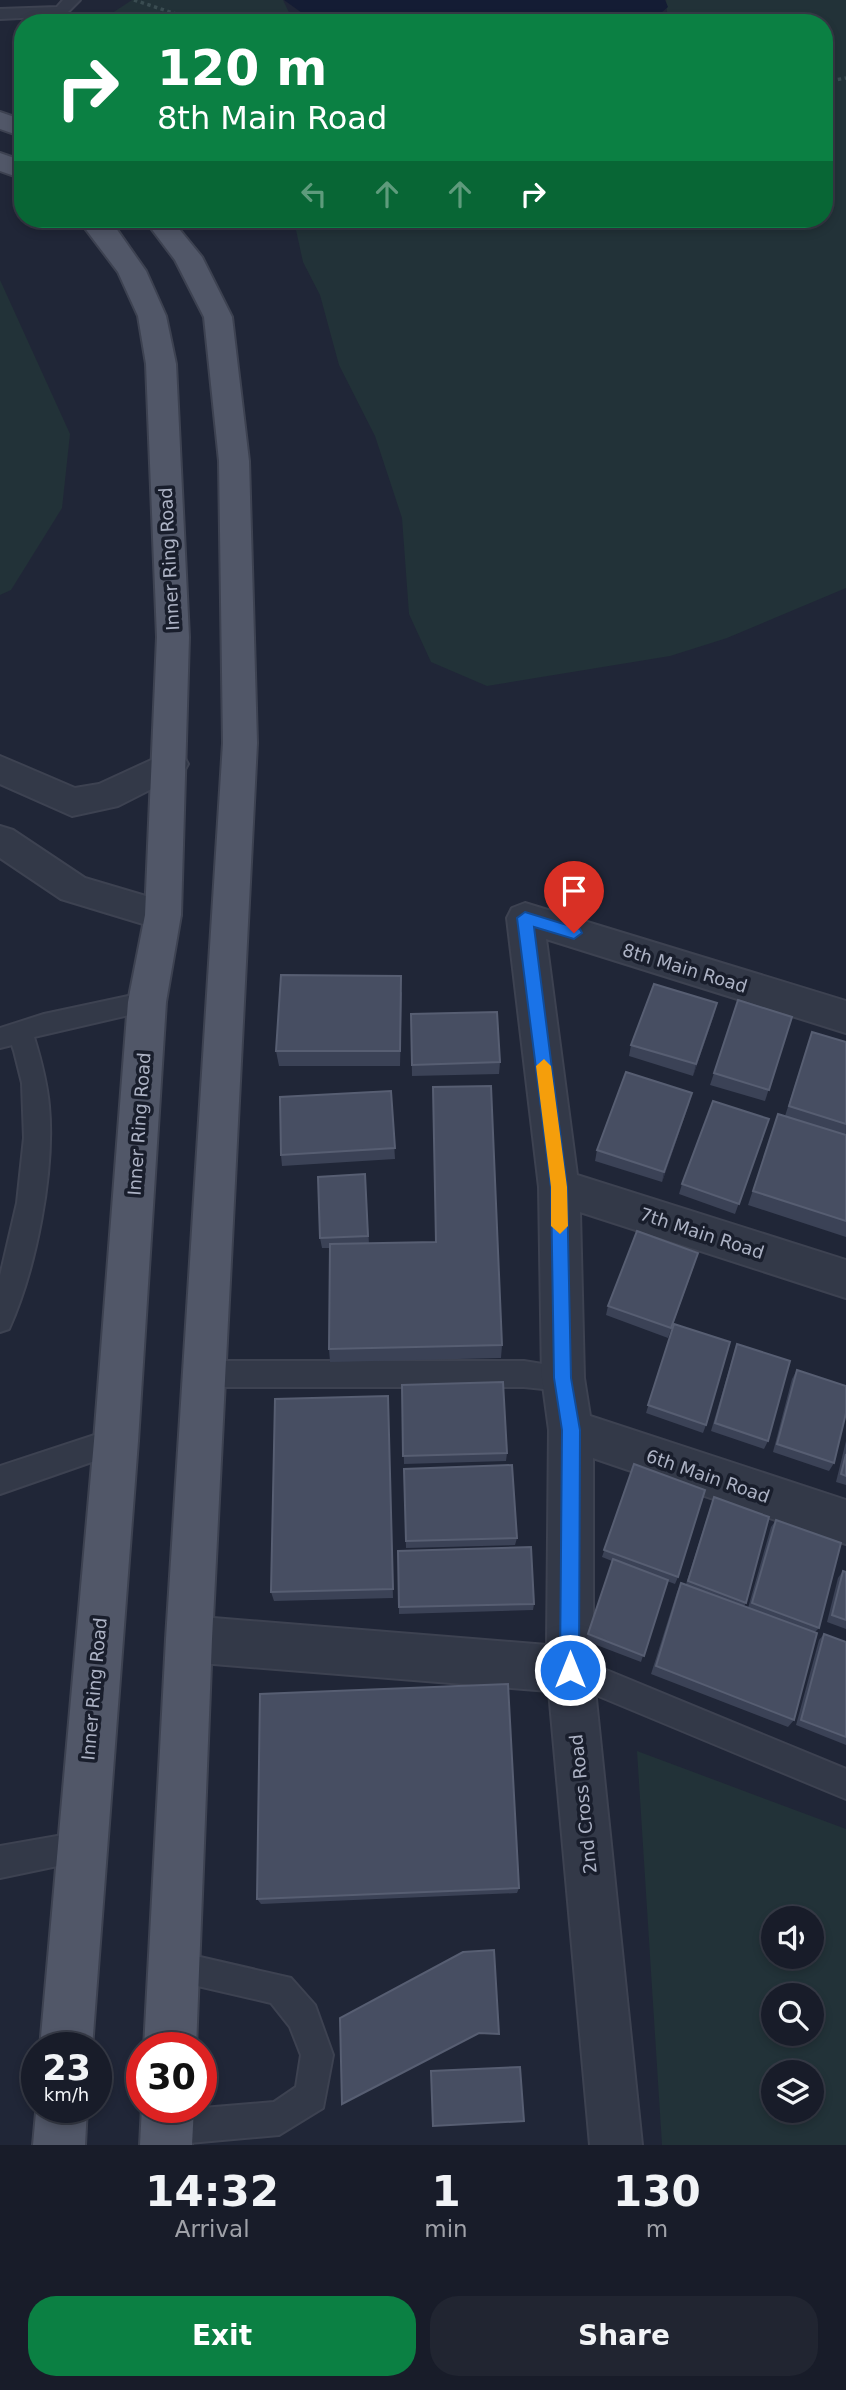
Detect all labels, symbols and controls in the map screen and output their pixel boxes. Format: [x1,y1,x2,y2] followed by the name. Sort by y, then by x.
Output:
[157,40,327,97] text: 120 m
[42,42,133,133] icon: right
[157,99,387,137] text: 8th Main Road
[295,175,333,213] icon: left
[368,175,406,213] icon: ahead
[441,175,479,213] icon: ahead
[514,175,552,213] icon: right
[155,487,183,631] street label: Inner Ring Road
[544,861,604,933] pin
[555,872,593,910] icon: arrive
[620,939,750,997] street label: 8th Main Road
[124,1052,154,1196] street label: Inner Ring Road
[637,1203,767,1263] street label: 7th Main Road
[643,1445,773,1507] street label: 6th Main Road
[77,1617,111,1761] street label: Inner Ring Road
[533,1633,607,1707] position arrow
[565,1733,601,1875] street label: 2nd Cross Road
[761,1906,824,2123] map controls
[761,1906,824,1969] button: sound
[761,1983,824,2046] button: search
[126,2032,217,2123] speed limit sign: 30
[42,2048,91,2088] text: 23
[761,2060,824,2123] button: layers
[44,2084,89,2105] text: km/h
[145,2167,279,2216] text: 14:32
[431,2167,461,2216] text: 1
[613,2167,701,2216] text: 130
[175,2216,250,2242] text: Arrival
[424,2216,468,2242] text: min
[646,2216,668,2242] text: m
[28,2296,416,2376] button: Exit
[430,2296,818,2376] button: Share

